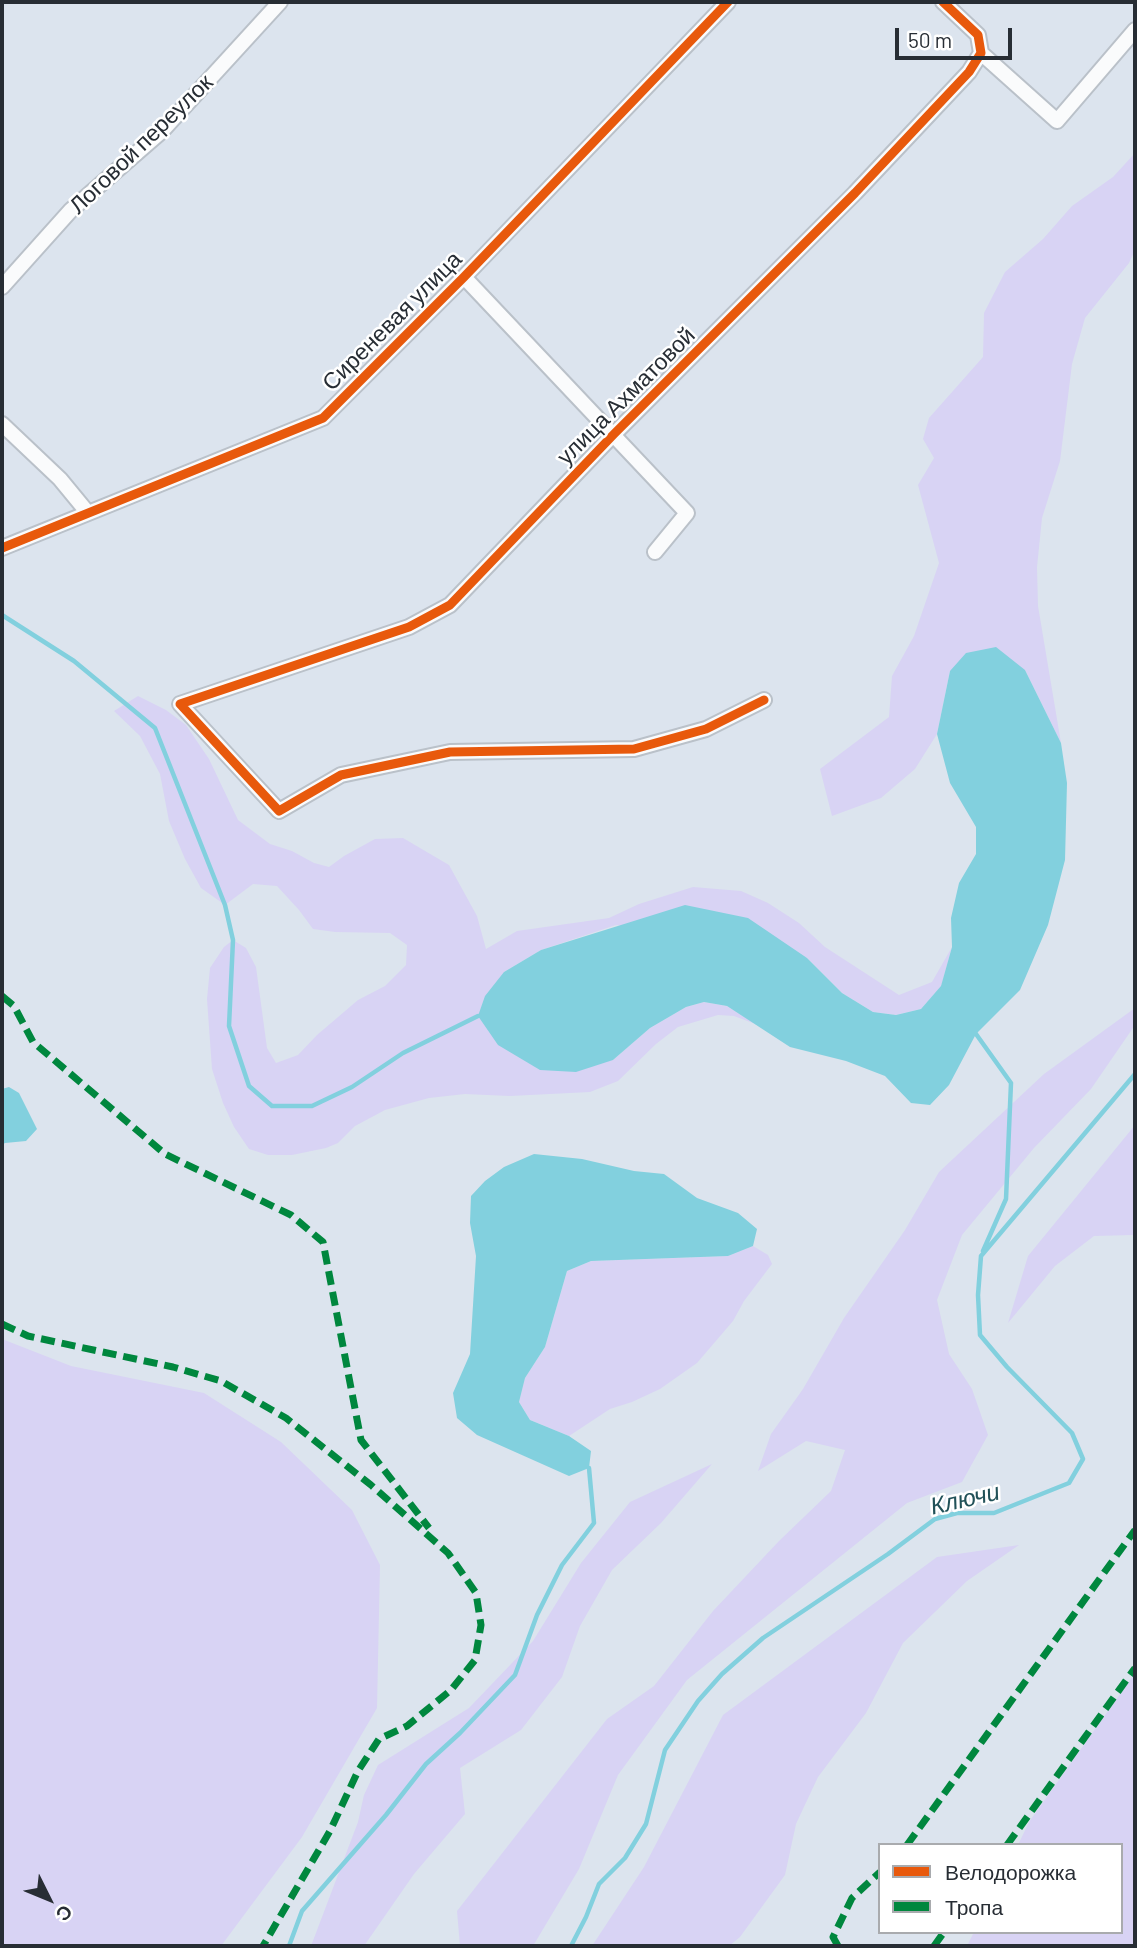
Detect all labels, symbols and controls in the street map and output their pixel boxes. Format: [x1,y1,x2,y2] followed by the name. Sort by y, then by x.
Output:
[899,14,1016,58] scale bar
[908,27,952,52] text: 50 m
[63,68,219,220] street label: Логовой переулок
[317,246,467,396] street label: Сиреневая улица
[551,321,701,471] street label: улица Ахматовой
[927,1477,1003,1521] water label: Ключи
[878,1843,1123,1934] legend
[945,1859,1076,1884] text: Велодорожка
[14,1864,84,1934] north arrow
[945,1894,1003,1919] text: Тропа
[52,1901,78,1927] text: С

